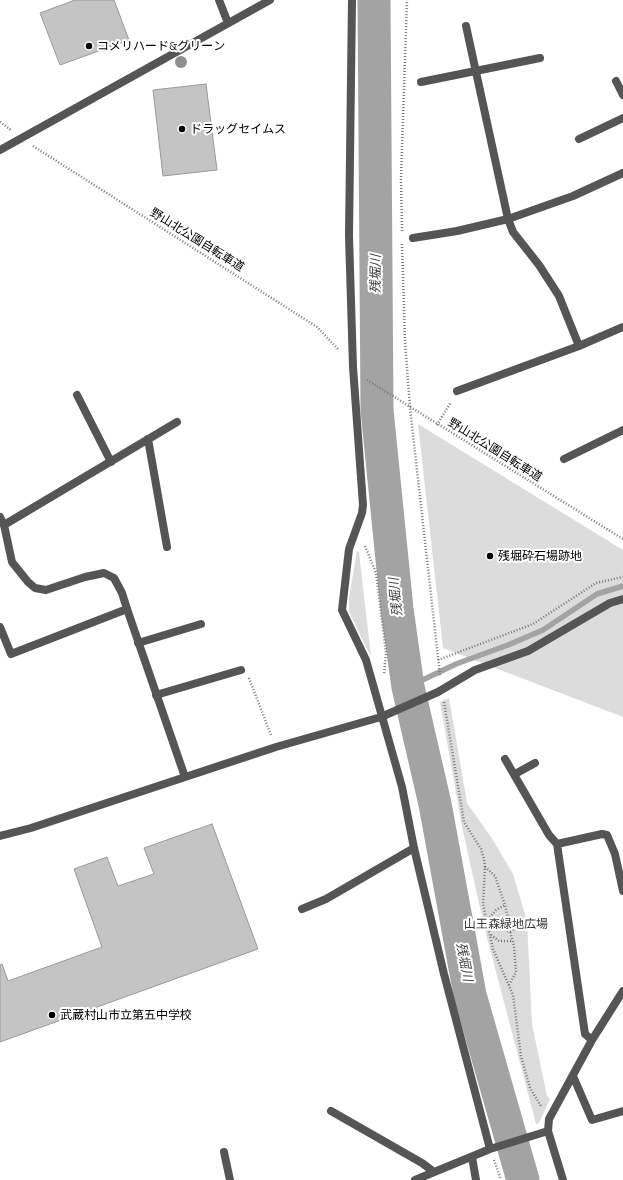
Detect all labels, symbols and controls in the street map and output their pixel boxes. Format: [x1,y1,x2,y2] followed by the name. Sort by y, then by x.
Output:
[97,39,225,53] place label: コメリハード&グリーン
[84,41,94,51] marker: コメリハード&グリーン
[190,122,286,136] place label: ドラッグセイムス
[177,124,187,134] marker: ドラッグセイムス
[147,205,247,275] street label: 野山北公園自転車道
[368,255,384,293] water label: 残堀川
[445,415,545,485] street label: 野山北公園自転車道
[498,549,582,563] place label: 残堀砕石場跡地
[485,551,495,561] marker: 残堀砕石場跡地
[386,577,406,617] water label: 残堀川
[464,917,548,931] park label: 山王森緑地広場
[453,941,475,983] water label: 残堀川
[60,1008,192,1022] place label: 武蔵村山市立第五中学校
[47,1010,57,1020] marker: 武蔵村山市立第五中学校

